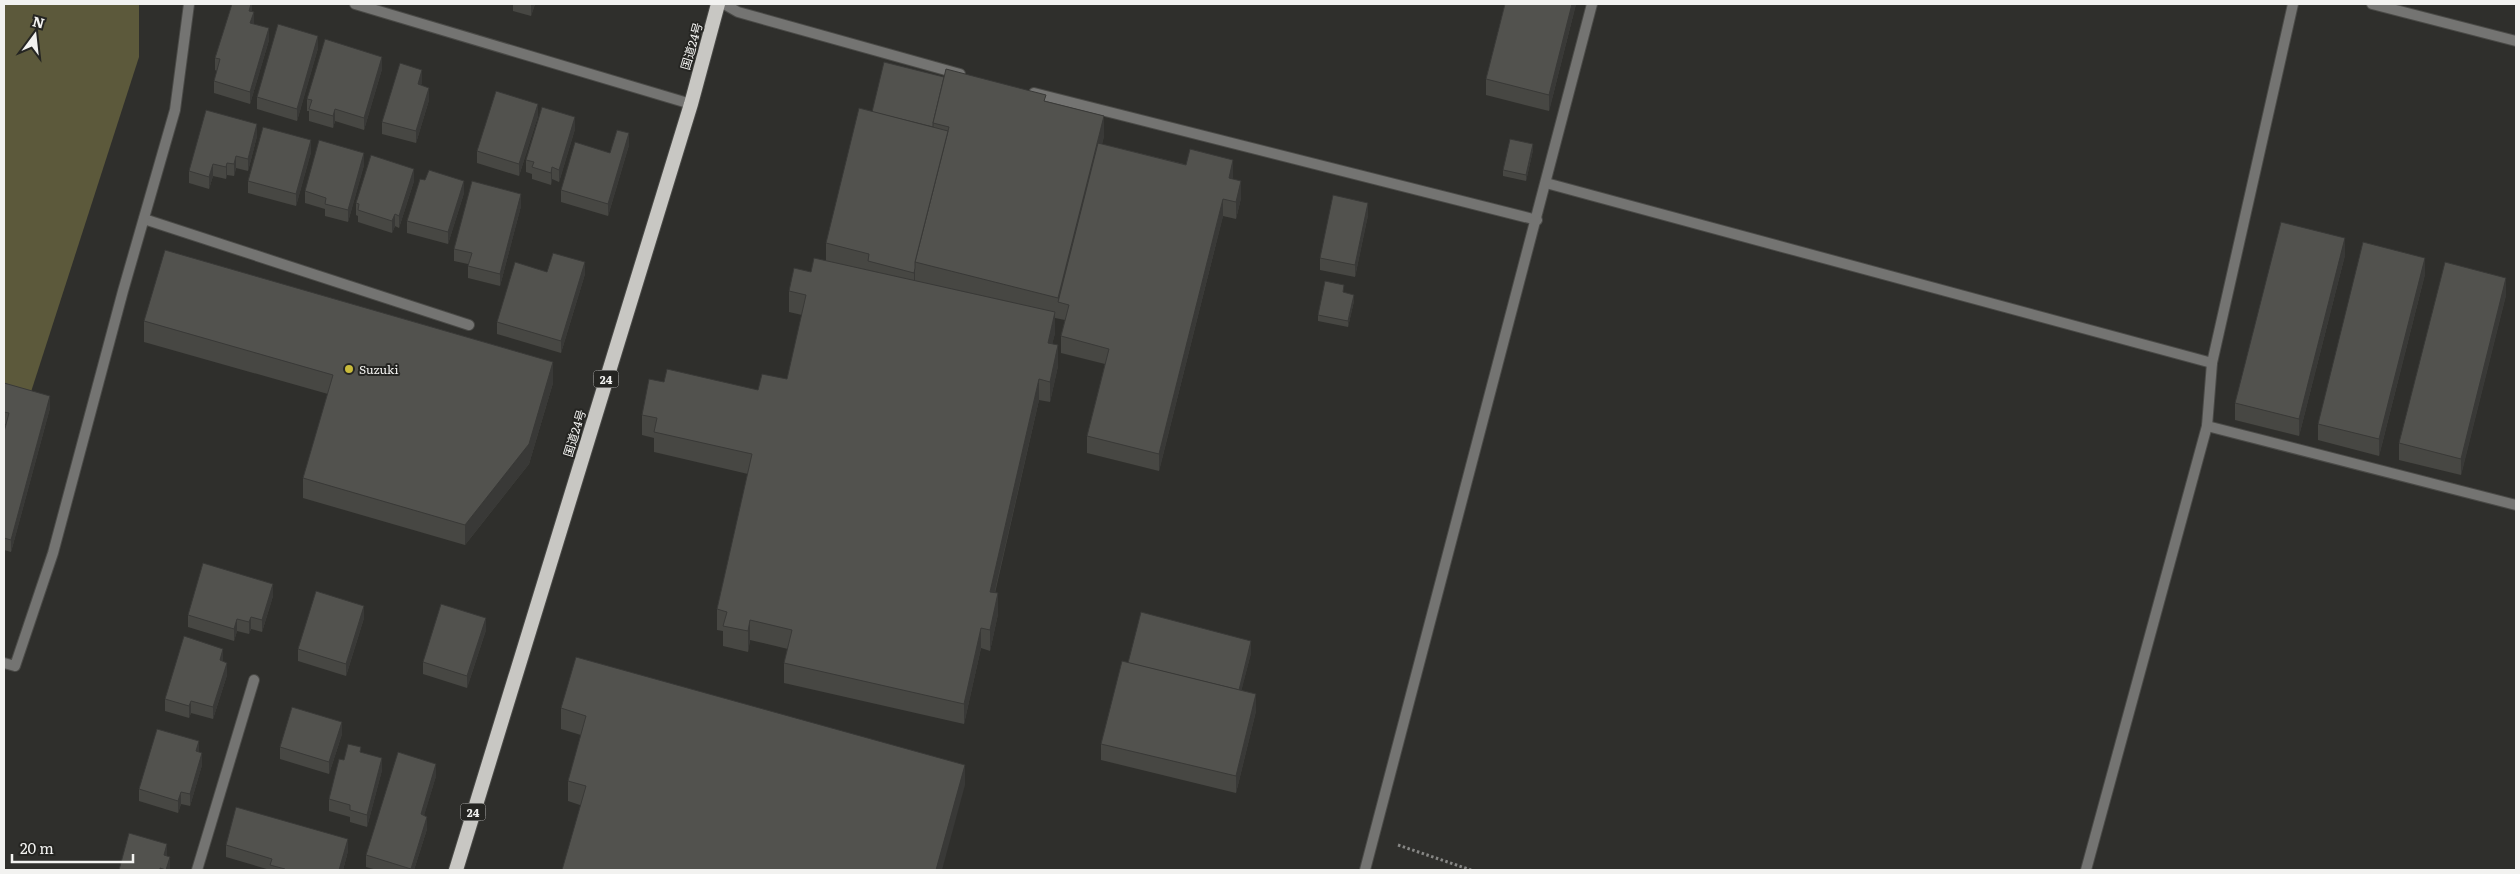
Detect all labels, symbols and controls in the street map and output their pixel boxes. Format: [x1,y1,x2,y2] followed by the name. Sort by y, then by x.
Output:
[10,10,60,60] north arrow
[30,10,47,33] text: N
[676,20,706,72] street label: 国道24号
[359,360,398,378] place label: Suzuki
[343,363,355,375] marker: Suzuki
[594,370,618,388] road number: 24
[558,407,590,459] street label: 国道24号
[460,804,486,820] road number: 24
[12,832,134,864] scale bar
[20,836,54,859] text: 20 m

